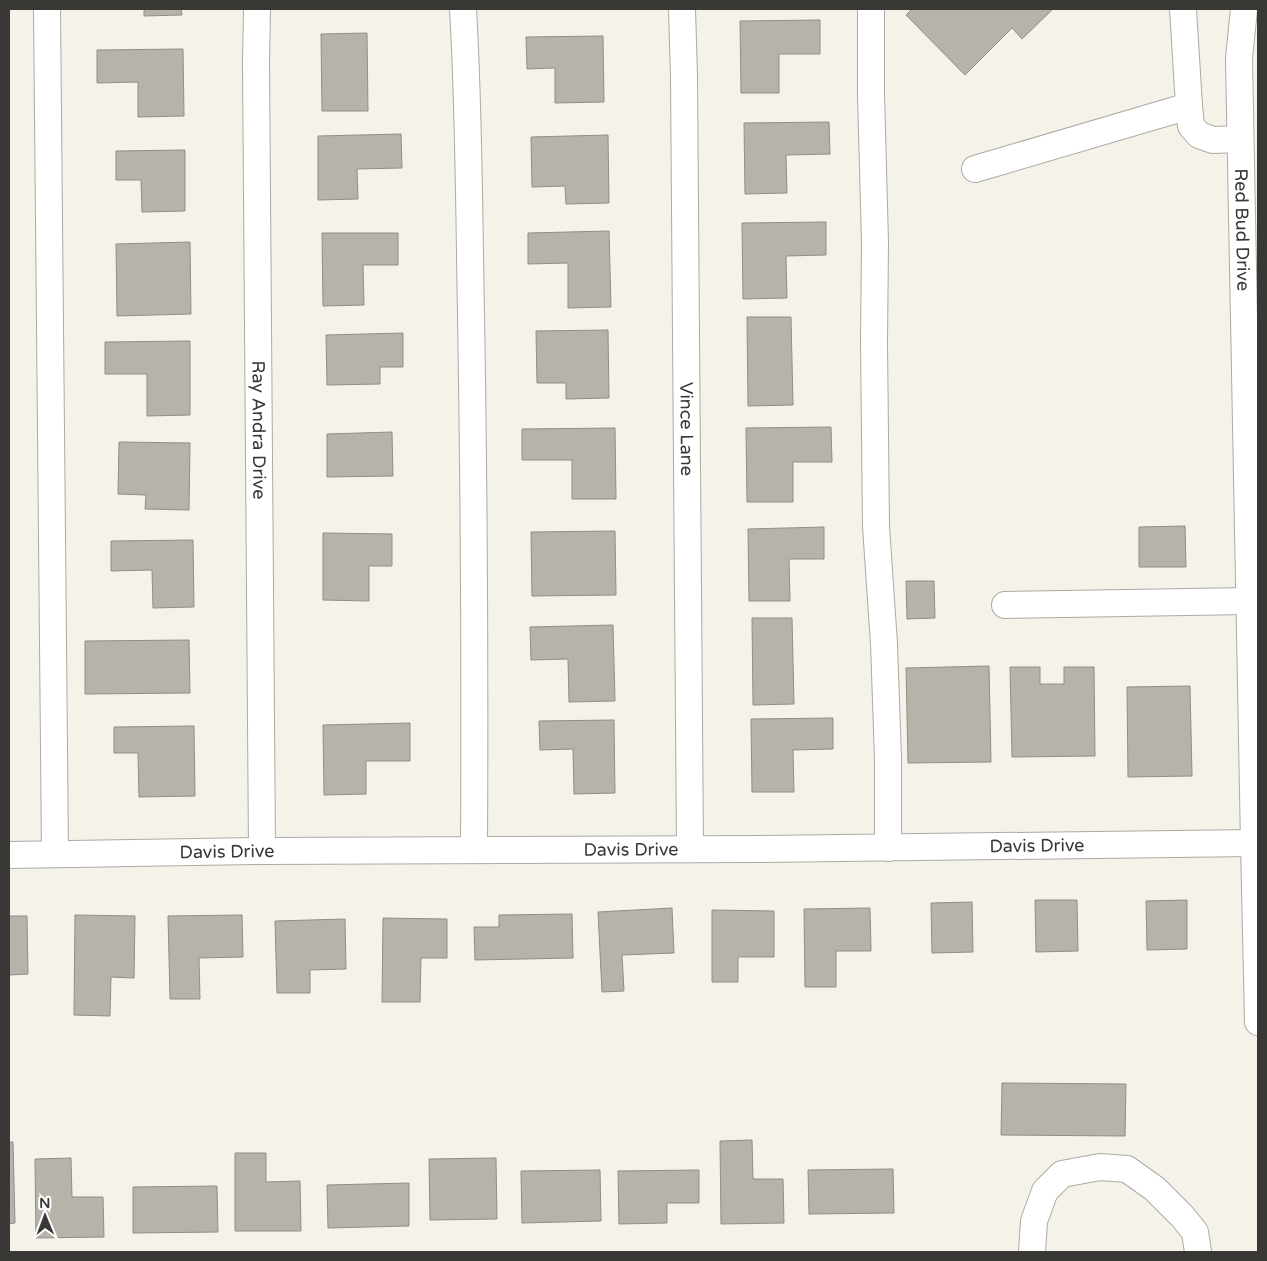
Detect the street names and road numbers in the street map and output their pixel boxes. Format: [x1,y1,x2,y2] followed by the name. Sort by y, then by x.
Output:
[1230,168,1254,291] street label: Red Bud Drive
[247,360,270,500] street label: Ray Andra Drive
[675,382,698,476] street label: Vince Lane
[989,834,1085,857] street label: Davis Drive
[583,838,679,861] street label: Davis Drive
[179,840,275,863] street label: Davis Drive

